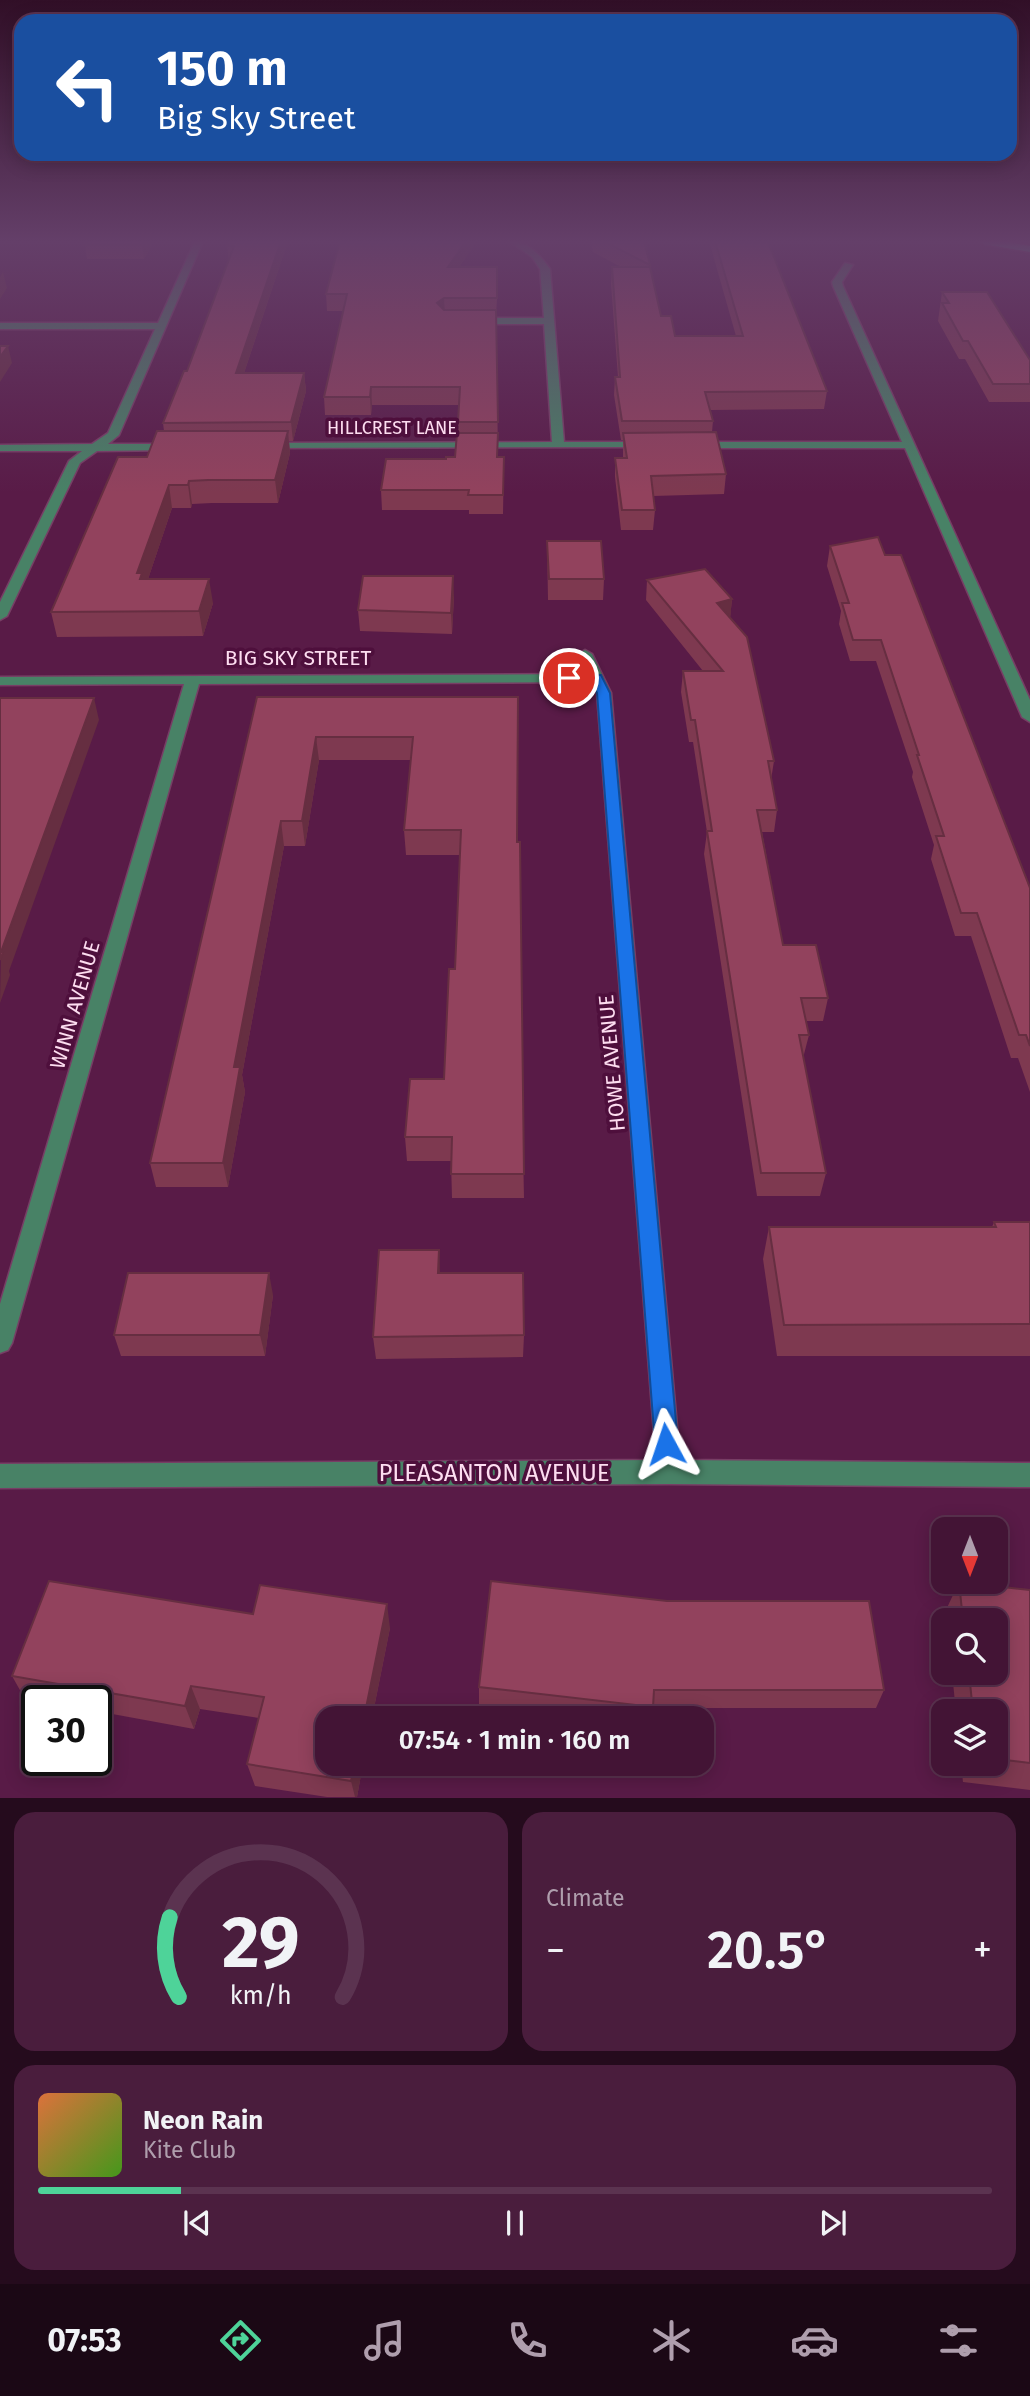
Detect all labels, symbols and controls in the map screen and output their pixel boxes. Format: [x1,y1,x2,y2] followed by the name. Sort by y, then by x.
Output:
[157,39,288,98] text: 150 m
[42,42,133,133] icon: left
[157,99,355,137] text: Big Sky Street
[327,417,457,439] street label: HILLCREST LANE
[225,645,371,671] street label: BIG SKY STREET
[539,648,599,708] pin
[550,659,588,697] icon: arrive
[44,938,106,1072] street label: WINN AVENUE
[593,994,631,1132] street label: HOWE AVENUE
[629,1407,703,1481] position arrow
[378,1459,610,1487] street label: PLEASANTON AVENUE
[931,1517,1008,1594] north arrow
[931,1517,1008,1776] map controls
[931,1608,1008,1685] button: search
[21,1685,112,1776] speed limit sign: 30
[931,1699,1008,1776] button: layers
[399,1725,630,1756] text: 07:54 · 1 min · 160 m
[546,1884,625,1912] text: Climate
[222,1900,300,1987] text: 29
[707,1919,831,1982] text: 20.5°
[546,1927,565,1973] text: −
[973,1927,992,1973] text: +
[230,1981,292,2011] text: km/h
[143,2105,263,2136] text: Neon Rain
[143,2136,236,2164] text: Kite Club
[178,2204,216,2242] icon: previous
[496,2204,534,2242] icon: pause
[814,2204,852,2242] icon: next
[216,2316,265,2365] icon: directions
[360,2316,409,2365] icon: music
[503,2316,552,2365] icon: phone
[647,2316,696,2365] icon: climate
[790,2316,839,2365] icon: car
[934,2316,983,2365] icon: filters
[47,2321,122,2359] text: 07:53

